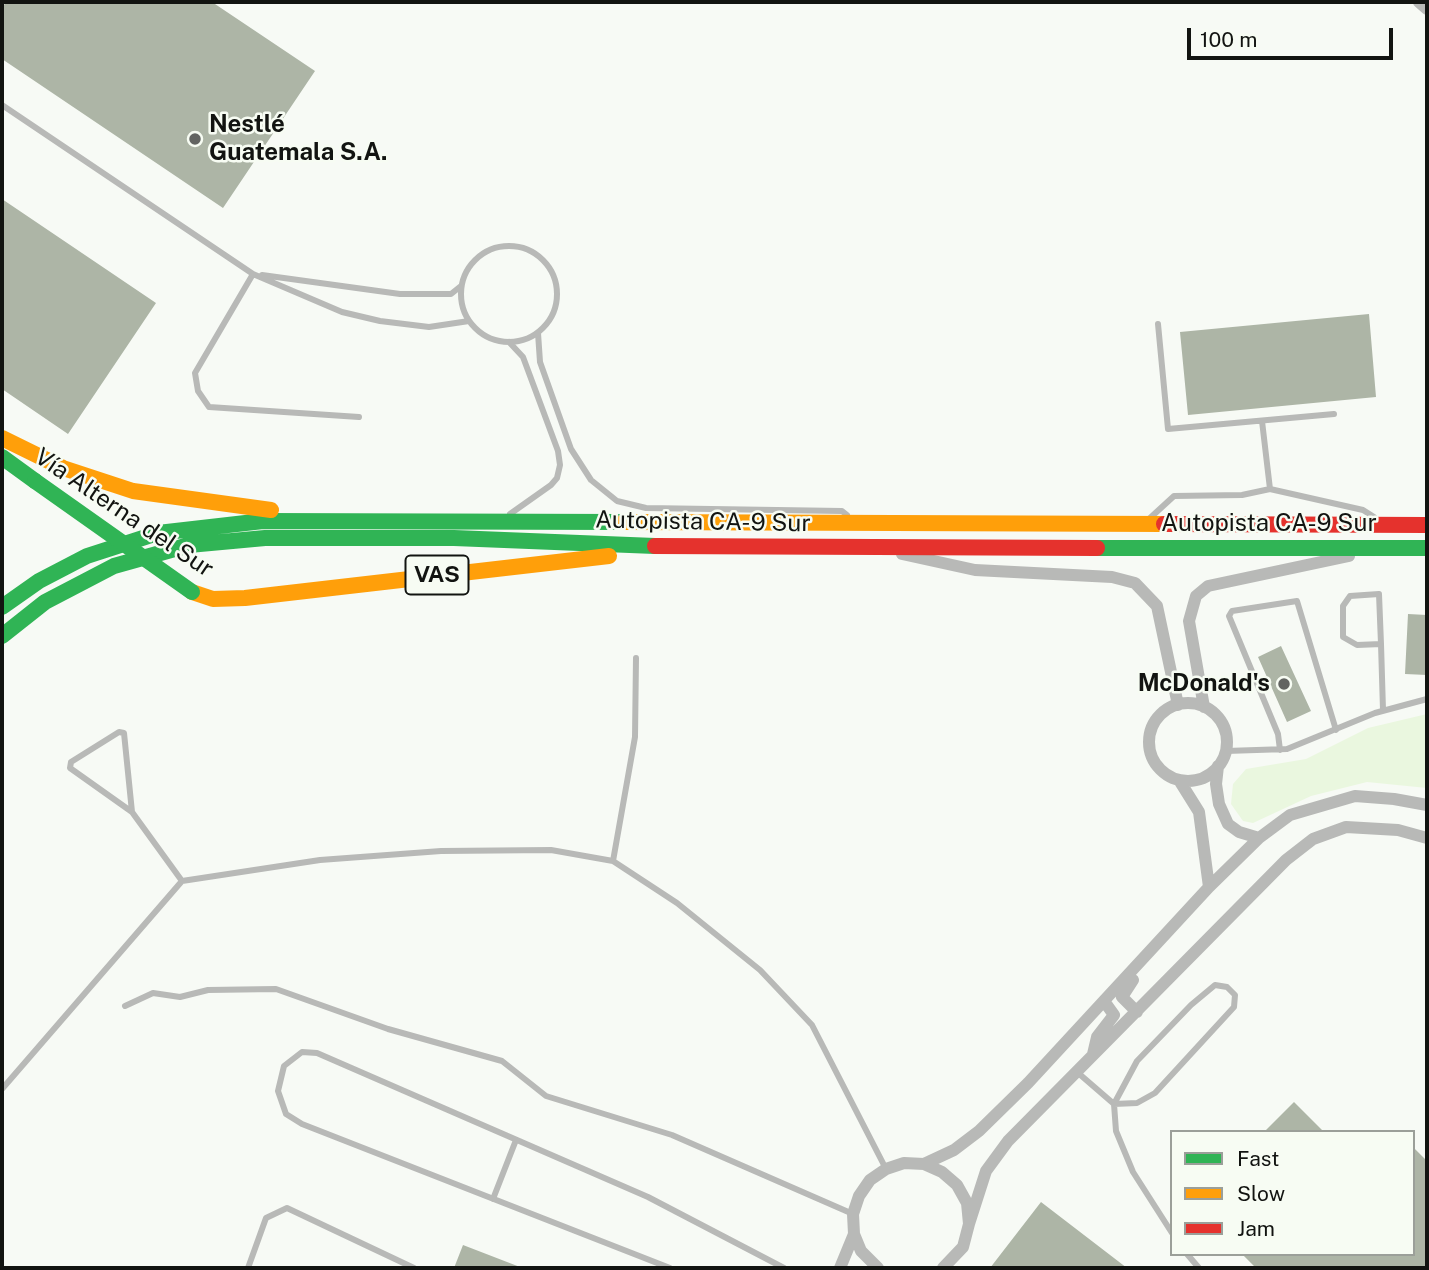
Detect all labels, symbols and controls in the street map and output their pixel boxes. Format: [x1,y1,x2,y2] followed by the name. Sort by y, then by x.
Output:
[1191,14,1398,58] scale bar
[1200,27,1257,52] text: 100 m
[209,111,388,167] place label: Nestlé Guatemala S.A.
[187,131,203,147] marker: Nestlé Guatemala S.A.
[29,442,219,584] street label: Vía Alterna del Sur
[595,506,811,538] street label: Autopista CA-9 Sur
[1161,510,1377,538] street label: Autopista CA-9 Sur
[406,555,468,594] road number: VAS
[1138,670,1270,698] place label: McDonald's
[1276,676,1292,692] marker: McDonald's
[1170,1130,1415,1256] legend
[1237,1146,1279,1171] text: Fast
[1237,1181,1285,1206] text: Slow
[1237,1216,1275,1241] text: Jam

